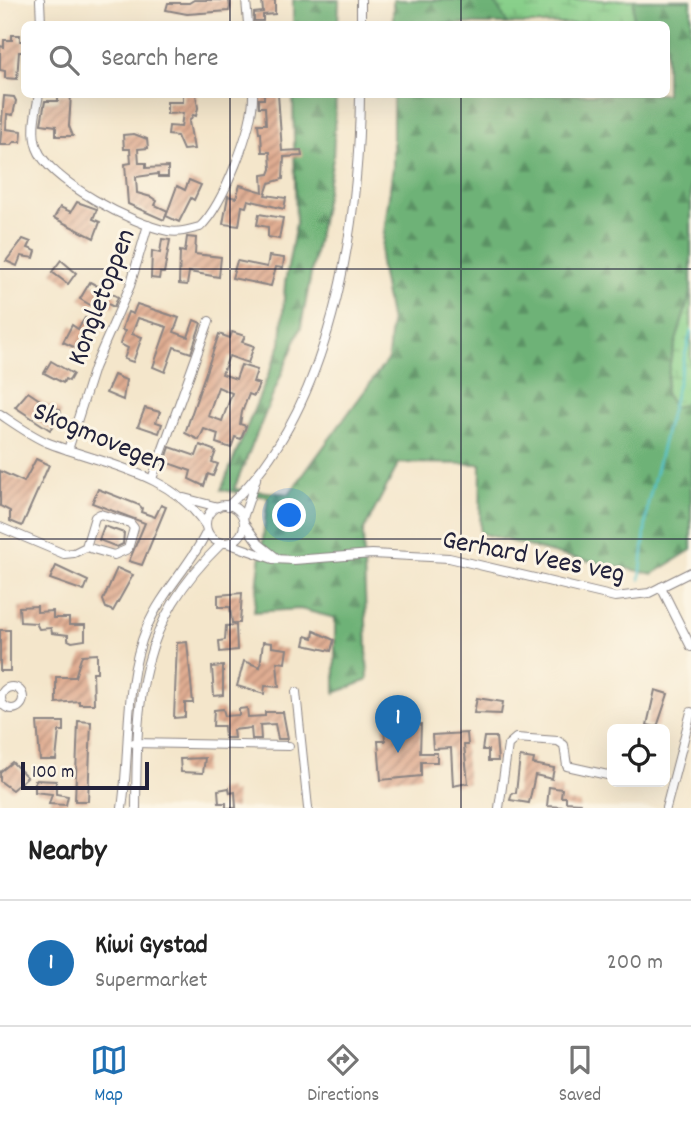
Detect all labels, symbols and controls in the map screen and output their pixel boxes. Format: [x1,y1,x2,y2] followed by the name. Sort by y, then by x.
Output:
[21,21,670,98] search box
[45,41,83,79] icon: search
[101,41,219,78] text: Search here
[59,224,148,372] street label: Kongletoppen
[26,393,172,486] street label: Skogmovegen
[272,498,306,532] your location
[438,522,628,596] street label: Gerhard Vees veg
[375,695,421,753] pin: 1
[607,724,670,787] map controls
[607,724,670,787] button: locate
[21,759,149,791] scale bar
[32,760,74,787] text: 100 m
[28,832,106,875] text: Nearby
[95,928,208,965] text: Kiwi Gystad
[48,947,54,980] text: 1
[607,947,663,980] text: 200 m
[95,965,207,998] text: Supermarket
[90,1041,128,1110] tab: Map
[307,1041,379,1110] tab: Directions
[559,1041,601,1110] tab: Saved

